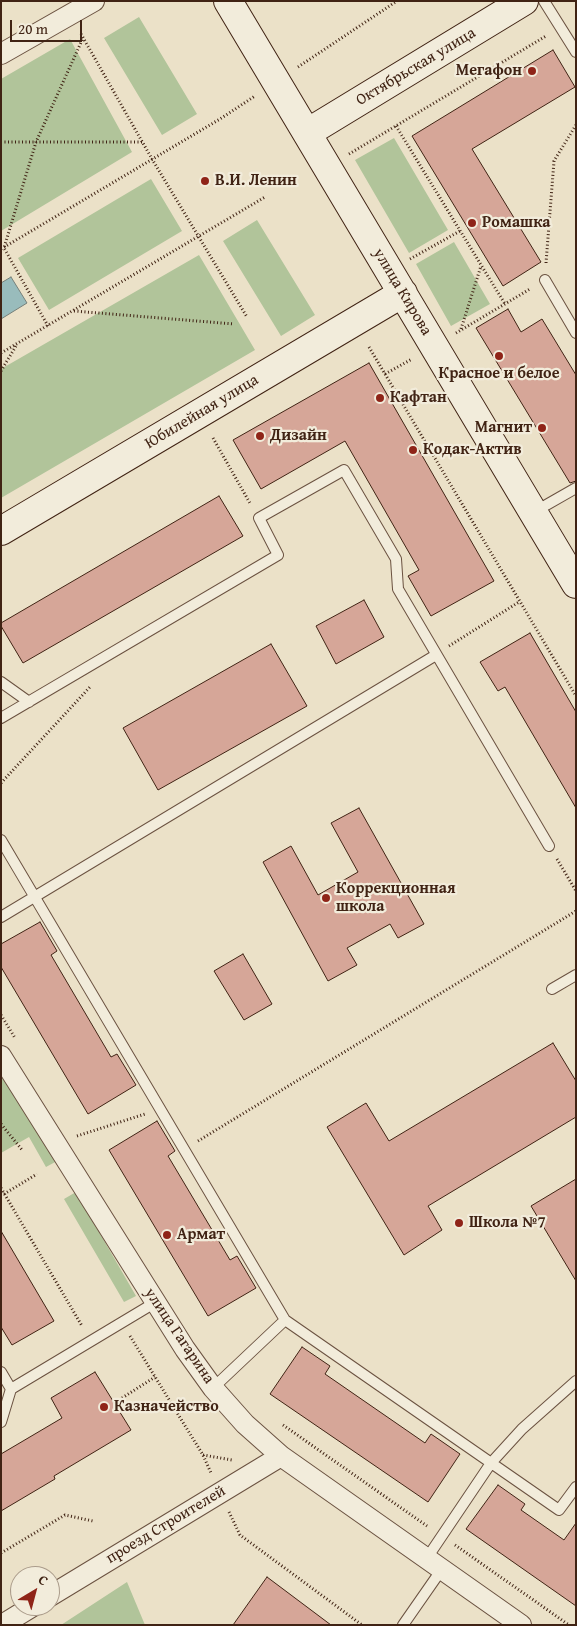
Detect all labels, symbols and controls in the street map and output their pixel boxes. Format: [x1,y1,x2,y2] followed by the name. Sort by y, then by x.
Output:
[12,10,85,42] scale bar
[18,18,48,39] text: 20 m
[353,24,479,110] street label: Октябрьская улица
[456,61,522,81] place label: Мегафон
[526,65,538,77] marker: Мегафон
[215,171,297,191] place label: В.И. Ленин
[199,175,211,187] marker: В.И. Ленин
[482,213,551,233] place label: Ромашка
[466,217,478,229] marker: Ромашка
[368,245,436,339] street label: улица Кирова
[493,350,505,362] marker: Красное и белое
[439,364,559,384] place label: Красное и белое
[142,371,262,453] street label: Юбилейная улица
[390,388,447,408] place label: Кафтан
[374,392,386,404] marker: Кафтан
[475,418,532,438] place label: Магнит
[536,422,548,434] marker: Магнит
[270,426,327,446] place label: Дизайн
[254,430,266,442] marker: Дизайн
[423,440,522,460] place label: Кодак-Актив
[407,444,419,456] marker: Кодак-Актив
[336,879,456,917] place label: Коррекционная школа
[320,892,332,904] marker: Коррекционная школа
[469,1213,546,1233] place label: Школа №7
[453,1217,465,1229] marker: Школа №7
[177,1225,225,1245] place label: Армат
[161,1229,173,1241] marker: Армат
[140,1284,218,1388] street label: улица Гагарина
[114,1397,219,1417] place label: Казначейство
[98,1401,110,1413] marker: Казначейство
[103,1482,229,1568] street label: проезд Строителей
[10,1566,60,1616] north arrow
[34,1569,53,1590] text: С

